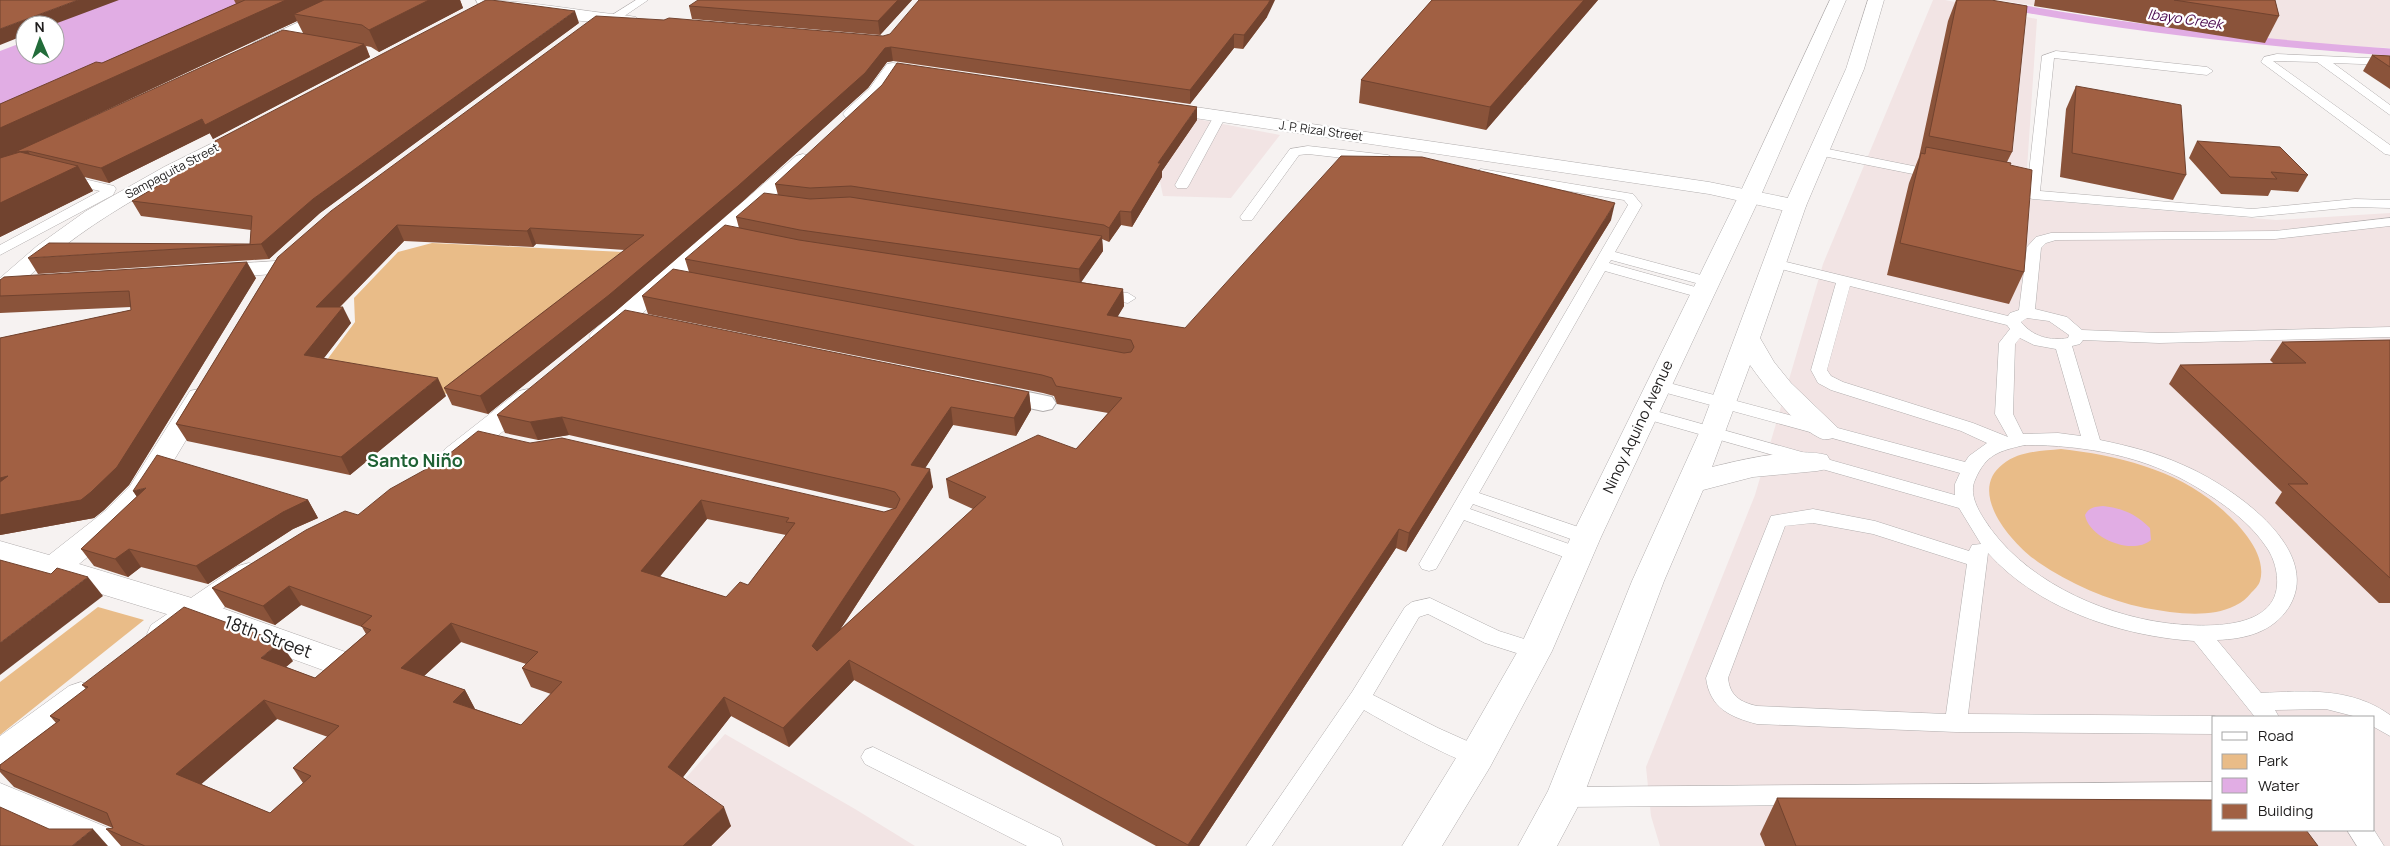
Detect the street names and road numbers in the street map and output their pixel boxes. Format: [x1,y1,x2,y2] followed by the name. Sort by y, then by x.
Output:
[1278,116,1364,145] street label: J. P. Rizal Street
[122,139,222,203] street label: Sampaguita Street
[1597,356,1678,497] street label: Ninoy Aquino Avenue
[221,609,316,663] street label: 18th Street

